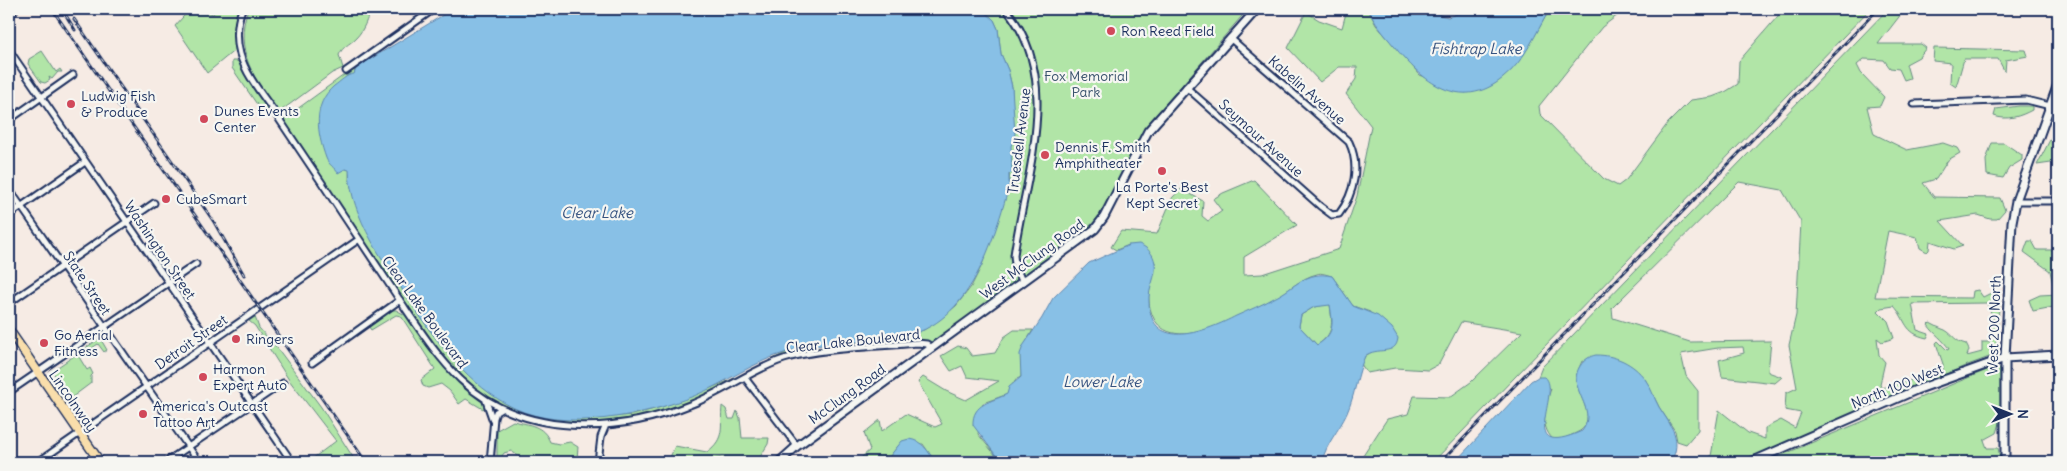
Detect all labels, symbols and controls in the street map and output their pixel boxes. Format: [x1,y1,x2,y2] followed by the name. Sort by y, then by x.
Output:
[1121,22,1214,40] place label: Ron Reed Field
[1105,25,1117,37] marker: Ron Reed Field
[1430,39,1522,58] water label: Fishtrap Lake
[1265,52,1349,128] street label: Kabelin Avenue
[1044,67,1128,101] park label: Fox Memorial Park
[81,87,156,121] place label: Ludwig Fish & Produce
[1004,87,1034,195] street label: Truesdell Avenue
[1215,95,1307,181] street label: Seymour Avenue
[65,98,77,110] marker: Ludwig Fish & Produce
[214,102,299,136] place label: Dunes Events Center
[198,113,210,125] marker: Dunes Events Center
[1055,138,1151,172] place label: Dennis F. Smith Amphitheater
[1039,149,1051,161] marker: Dennis F. Smith Amphitheater
[1156,165,1168,177] marker: La Porte's Best Kept Secret
[1116,178,1209,212] place label: La Porte's Best Kept Secret
[176,190,247,208] place label: CubeSmart
[160,193,172,205] marker: CubeSmart
[120,197,200,303] street label: Washington Street
[561,203,634,222] water label: Clear Lake
[976,215,1088,303] street label: West McClung Road
[59,248,115,319] street label: State Street
[378,252,472,372] street label: Clear Lake Boulevard
[1983,275,2005,375] street label: West 200 North
[151,310,231,374] street label: Detroit Street
[785,325,921,357] street label: Clear Lake Boulevard
[54,326,112,360] place label: Go Aerial Fitness
[246,330,294,348] place label: Ringers
[230,333,242,345] marker: Ringers
[38,337,50,349] marker: Go Aerial Fitness
[1848,359,1946,413] street label: North 100 West
[213,360,287,394] place label: Harmon Expert Auto
[805,360,889,428] street label: McClung Road
[45,366,101,436] street label: Lincolnway
[197,371,209,383] marker: Harmon Expert Auto
[1063,372,1142,391] water label: Lower Lake
[1984,388,2034,438] north arrow
[153,397,268,431] place label: America's Outcast Tattoo Art
[137,408,149,420] marker: America's Outcast Tattoo Art
[2014,409,2032,419] text: N

